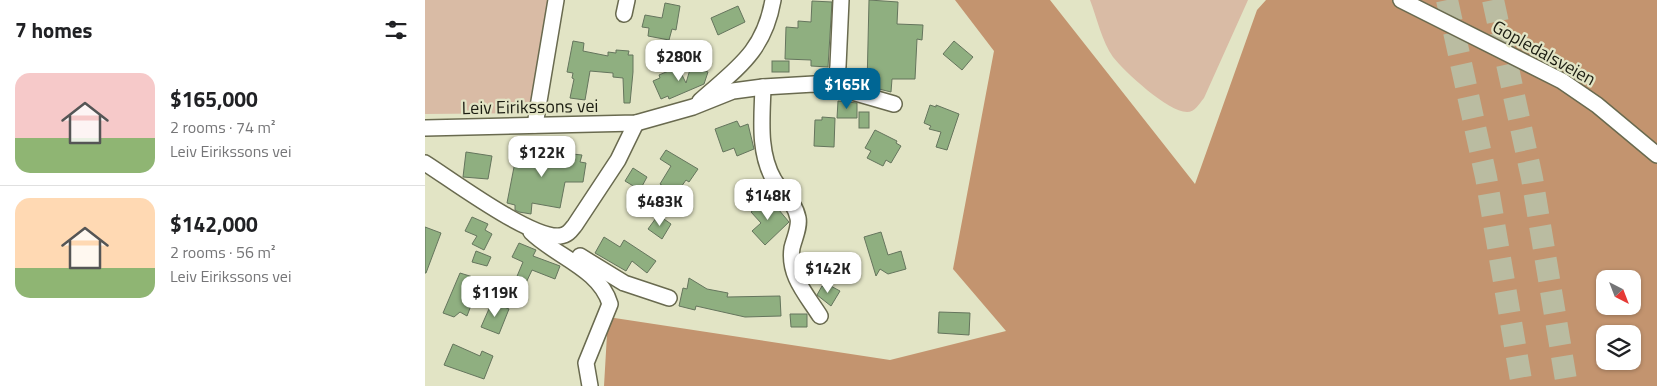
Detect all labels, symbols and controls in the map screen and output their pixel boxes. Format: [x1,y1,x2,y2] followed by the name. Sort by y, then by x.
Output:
[1488,13,1601,92] street label: Gopledalsveien
[15,14,92,46] text: 7 homes
[382,16,410,44] icon: filters
[644,39,714,82] pin: $280K
[656,44,702,68] text: $280K
[812,68,882,110] pin: $165K
[824,72,870,96] text: $165K
[170,83,258,115] text: $165,000
[461,92,599,121] street label: Leiv Eirikssons vei
[55,93,115,153] icon: home
[170,115,275,139] text: 2 rooms · 74 m²
[507,136,577,178] pin: $122K
[170,139,291,163] text: Leiv Eirikssons vei
[519,140,565,164] text: $122K
[733,178,803,221] pin: $148K
[745,183,791,207] text: $148K
[625,184,695,227] pin: $483K
[637,189,683,213] text: $483K
[170,208,258,240] text: $142,000
[55,218,115,278] icon: home
[170,240,275,264] text: 2 rooms · 56 m²
[793,252,863,294] pin: $142K
[805,256,851,280] text: $142K
[170,264,291,288] text: Leiv Eirikssons vei
[1596,270,1641,315] north arrow
[1596,270,1641,370] map controls
[460,276,530,318] pin: $119K
[472,280,518,304] text: $119K
[1596,325,1641,370] button: layers

